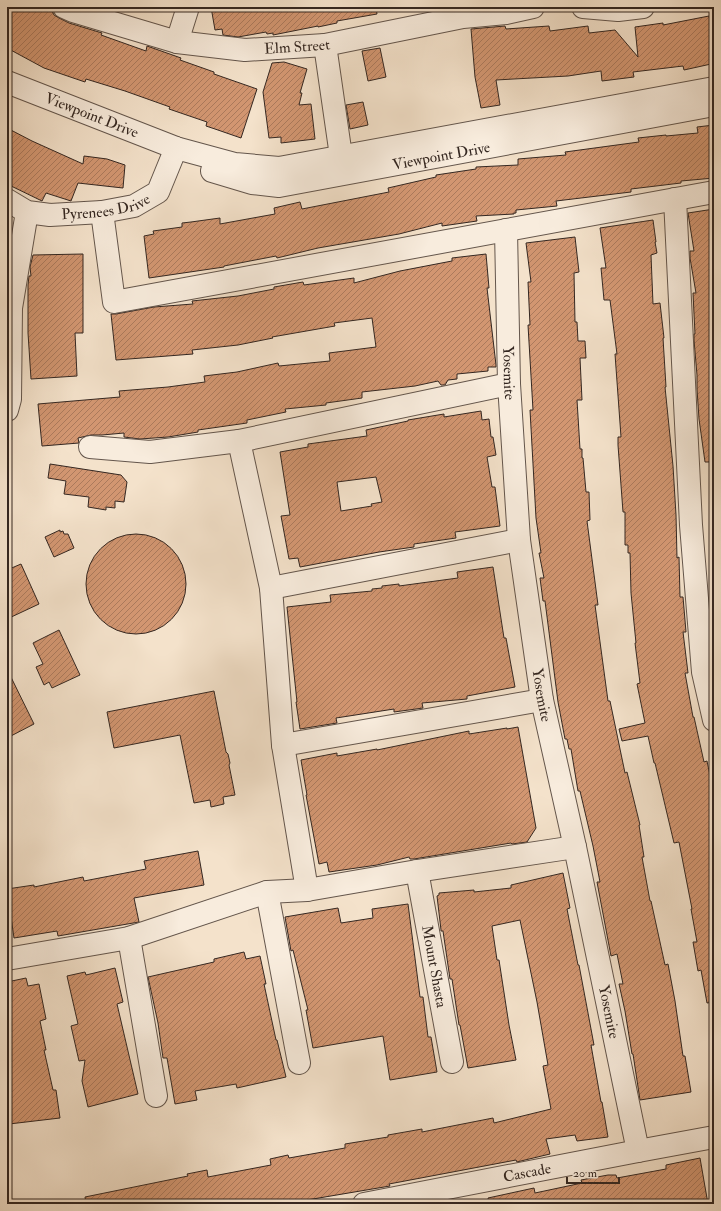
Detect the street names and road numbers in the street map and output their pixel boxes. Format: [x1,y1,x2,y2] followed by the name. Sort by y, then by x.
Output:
[264,35,332,58] street label: Elm Street
[42,88,141,142] street label: Viewpoint Drive
[391,137,492,174] street label: Viewpoint Drive
[61,189,153,224] street label: Pyrenees Drive
[499,346,520,401] street label: Yosemite
[528,667,556,724] street label: Yosemite
[418,924,452,1010] street label: Mount Shasta
[594,983,624,1040] street label: Yosemite
[502,1159,552,1186] street label: Cascade

